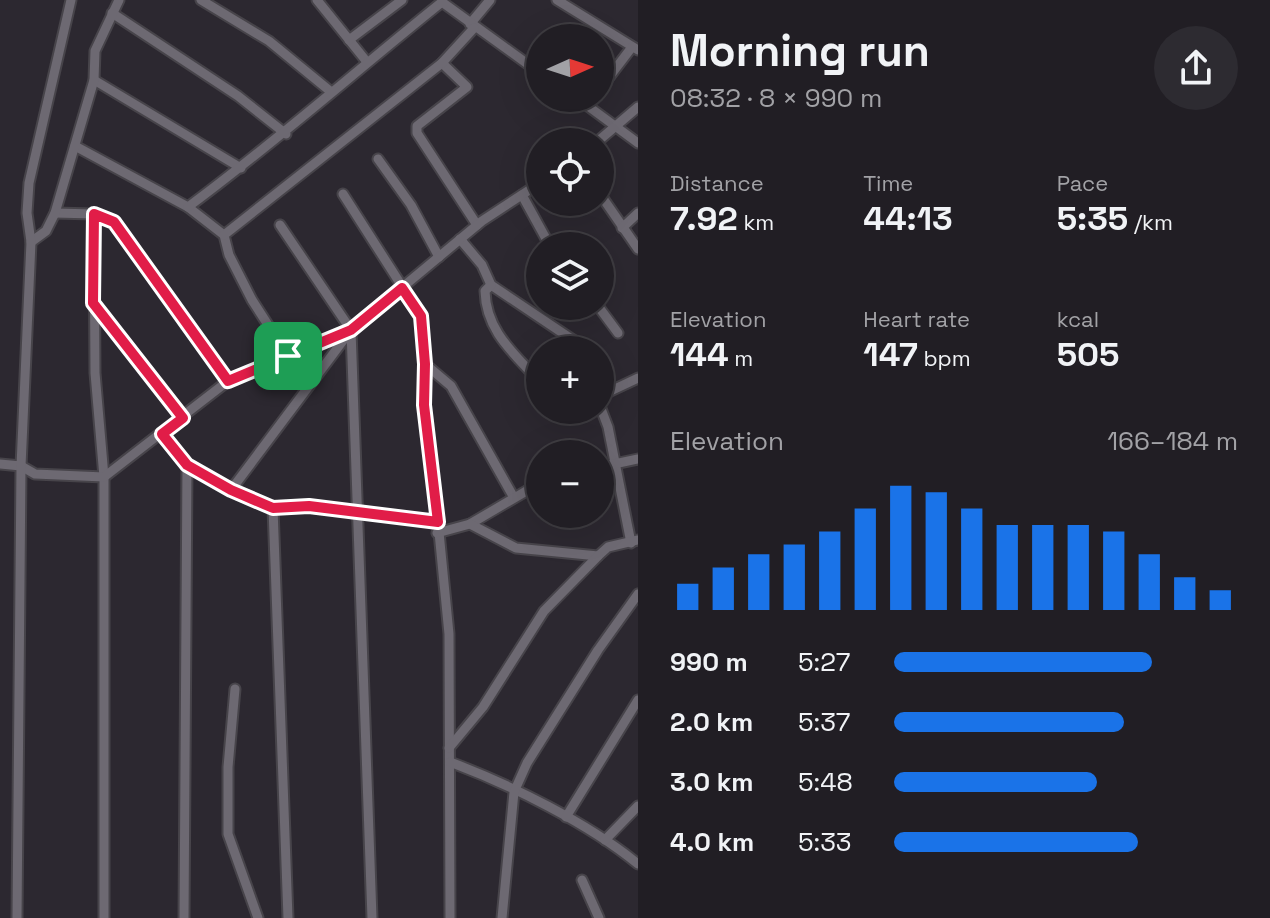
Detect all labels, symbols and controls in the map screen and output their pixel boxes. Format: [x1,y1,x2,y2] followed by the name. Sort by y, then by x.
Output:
[670,23,930,79] text: Morning run
[526,24,614,112] north arrow
[526,24,614,528] map controls
[1154,26,1238,110] button: share
[670,81,882,115] text: 08:32 · 8 × 990 m
[526,128,614,216] button: locate
[670,169,764,197] text: Distance
[863,169,913,197] text: Time
[1057,169,1108,197] text: Pace
[670,197,738,240] text: 7.92
[863,197,953,240] text: 44:13
[1057,197,1128,240] text: 5:35
[738,208,774,236] text: km
[1128,208,1173,236] text: /km
[526,232,614,320] button: layers
[670,305,766,333] text: Elevation
[863,305,970,333] text: Heart rate
[1057,305,1099,333] text: kcal
[254,322,322,390] pin
[670,333,729,376] text: 144
[863,333,918,376] text: 147
[1057,333,1120,376] text: 505
[266,334,310,378] icon: arrive
[526,336,614,424] button: +
[729,344,753,372] text: m
[918,344,971,372] text: bpm
[670,424,784,458] text: Elevation
[1107,424,1238,458] text: 166–184 m
[526,440,614,528] button: −
[670,645,748,679] text: 990 m
[798,645,850,679] text: 5:27
[670,705,753,739] text: 2.0 km
[798,705,851,739] text: 5:37
[670,765,754,799] text: 3.0 km
[798,765,853,799] text: 5:48
[670,825,754,859] text: 4.0 km
[798,825,852,859] text: 5:33

